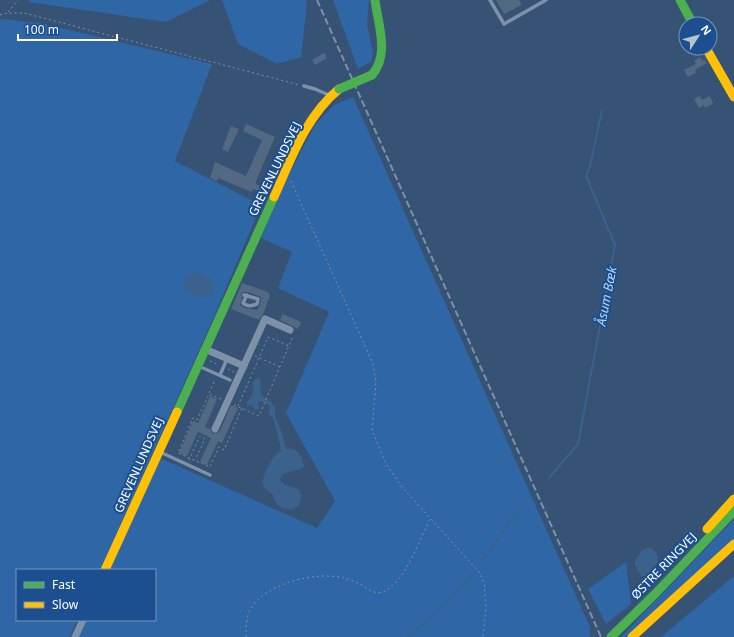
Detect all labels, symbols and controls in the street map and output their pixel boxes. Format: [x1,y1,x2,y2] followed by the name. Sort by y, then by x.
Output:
[18,16,117,42] scale bar
[678,16,718,56] north arrow
[24,21,59,38] text: 100 m
[698,22,715,38] text: N
[244,119,305,219] street label: GREVENLUNDSVEJ
[591,264,621,328] water label: Åsum Bæk
[110,414,167,515] street label: GREVENLUNDSVEJ
[627,528,700,603] street label: ØSTRE RINGVEJ
[16,569,156,621] legend
[52,576,76,593] text: Fast
[52,596,79,613] text: Slow

